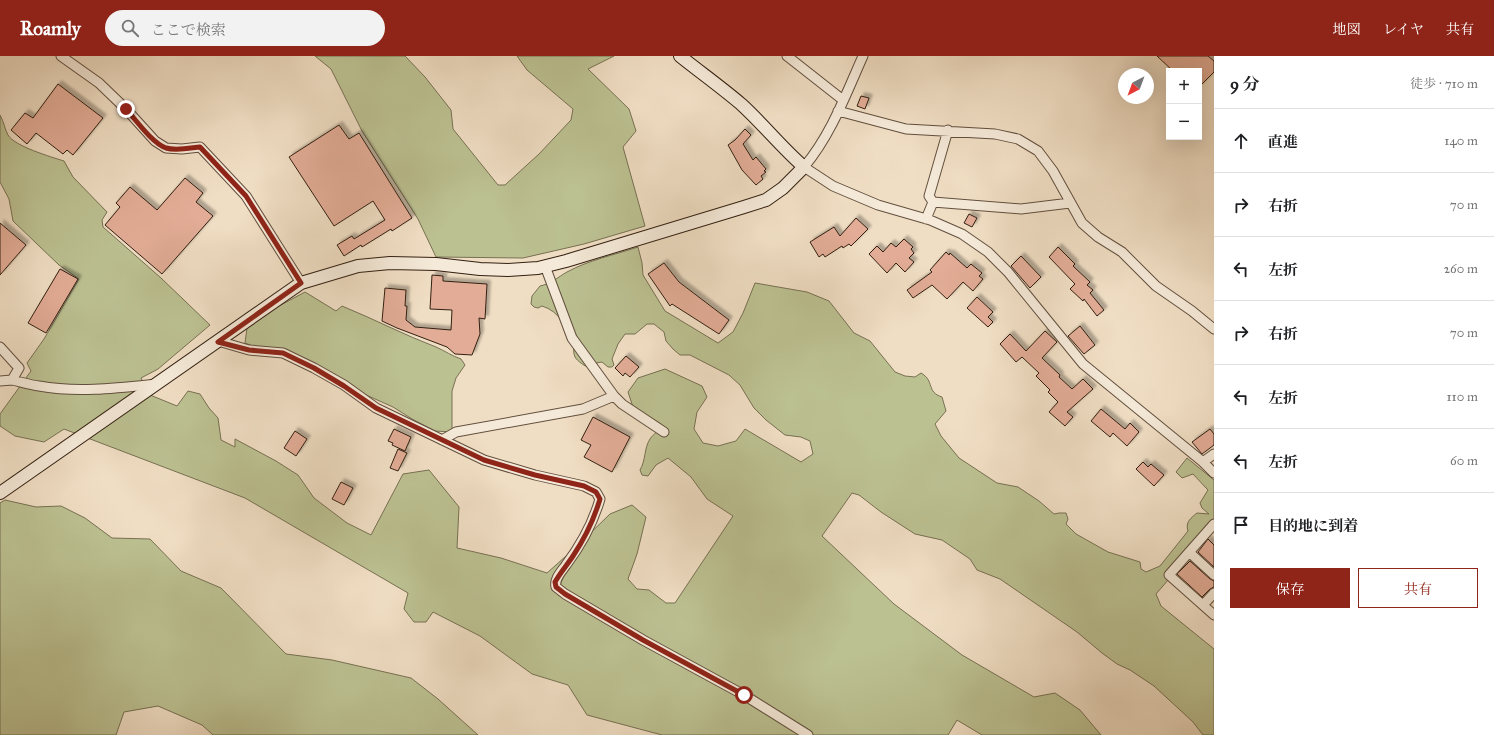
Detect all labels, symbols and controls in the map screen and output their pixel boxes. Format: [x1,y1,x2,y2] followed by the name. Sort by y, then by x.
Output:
[105,10,385,46] search box
[20,17,81,40] text: Roamly
[119,17,141,39] icon: search
[151,21,226,39] text: ここで検索
[1333,21,1361,38] text: 地図
[1383,21,1424,38] text: レイヤ
[1446,21,1474,38] text: 共有
[1118,68,1154,104] north arrow
[1166,68,1202,140] map controls
[1166,68,1202,104] button: +
[1230,74,1260,95] text: 9 分
[1410,76,1478,92] text: 徒歩 · 710 m
[117,100,135,118] route end
[1166,104,1202,140] button: −
[1230,130,1252,152] icon: ahead
[1268,133,1298,151] text: 直進
[1444,133,1478,149] text: 140 m
[1230,194,1252,216] icon: right
[1268,197,1298,215] text: 右折
[1450,197,1478,213] text: 70 m
[1230,258,1252,280] icon: left
[1268,261,1298,279] text: 左折
[1444,261,1478,277] text: 260 m
[1230,322,1252,344] icon: right
[1268,325,1298,343] text: 右折
[1450,325,1478,341] text: 70 m
[1230,386,1252,408] icon: left
[1268,389,1298,407] text: 左折
[1446,389,1478,405] text: 110 m
[1230,450,1252,472] icon: left
[1268,453,1298,471] text: 左折
[1450,453,1478,469] text: 60 m
[1230,514,1252,536] icon: arrive
[1268,517,1358,535] text: 目的地に到着
[1230,568,1350,608] button: 保存
[1358,568,1478,608] button: 共有
[735,686,753,704] route start

